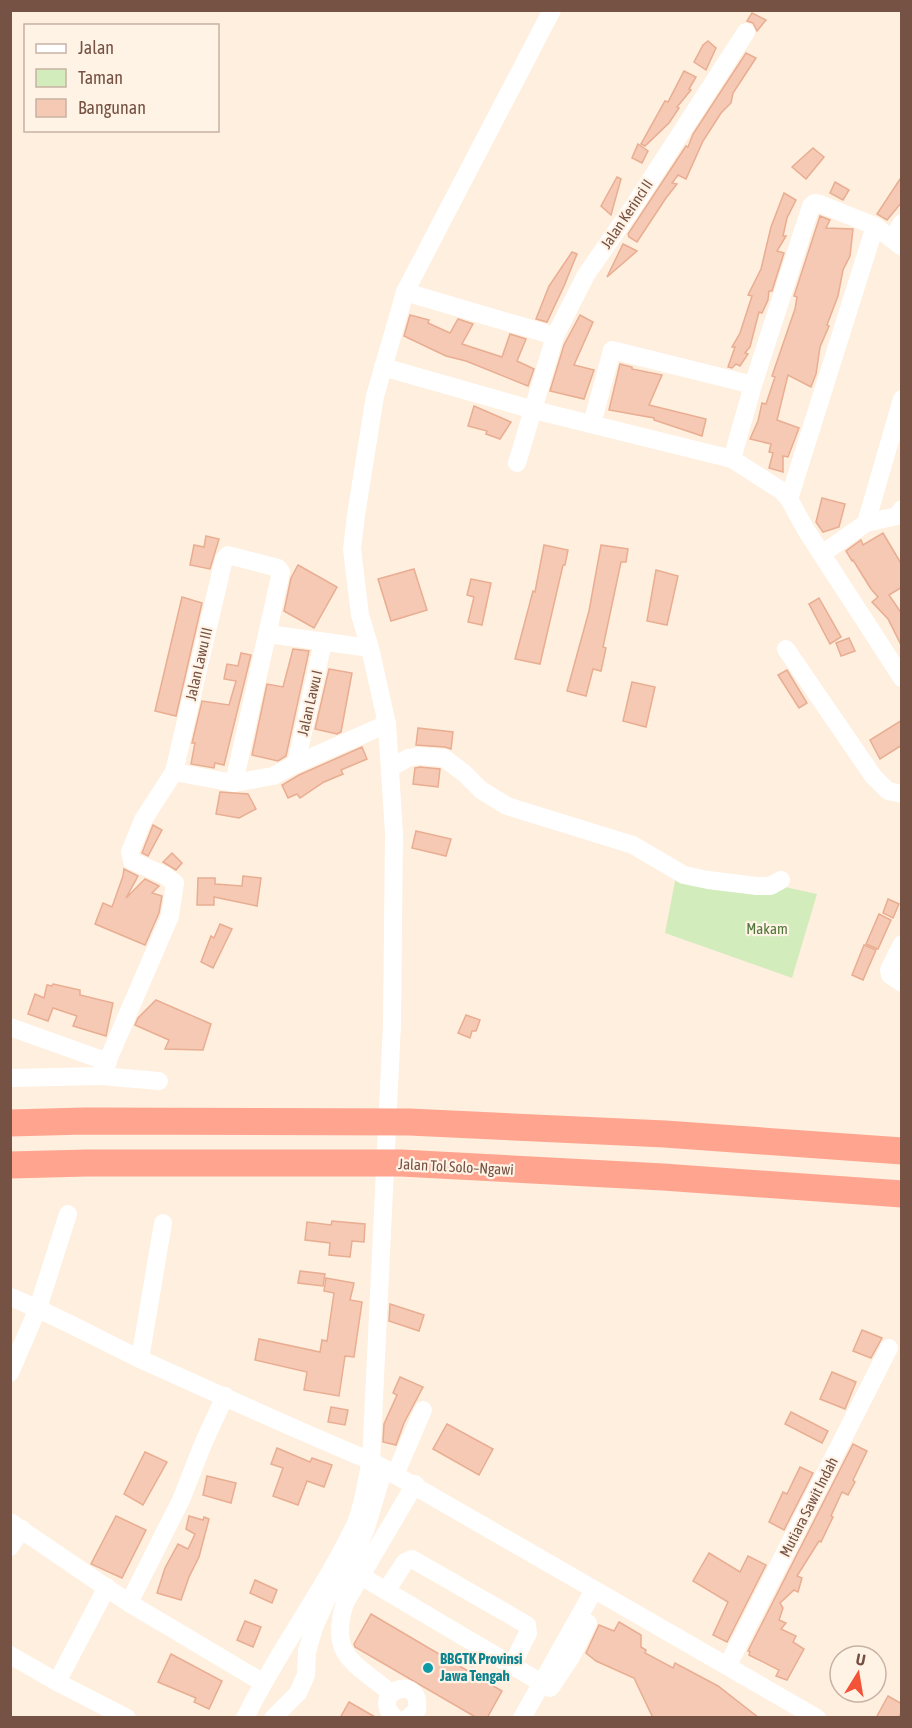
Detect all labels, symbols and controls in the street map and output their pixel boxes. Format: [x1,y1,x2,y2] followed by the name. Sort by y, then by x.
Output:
[24,24,219,132] legend
[78,37,114,58] text: Jalan
[78,67,123,88] text: Taman
[78,97,146,118] text: Bangunan
[597,176,656,252] street label: Jalan Kerinci II
[182,626,215,702] street label: Jalan Lawu III
[294,668,325,737] street label: Jalan Lawu I
[746,920,788,937] park label: Makam
[398,1155,514,1178] street label: Jalan Tol Solo–Ngawi
[776,1454,841,1560] street label: Mutiara Sawit Indah
[828,1644,888,1704] north arrow
[439,1650,523,1684] place label: BBGTK Provinsi Jawa Tengah
[855,1650,867,1669] text: U
[421,1661,435,1675] marker: BBGTK Provinsi Jawa Tengah

